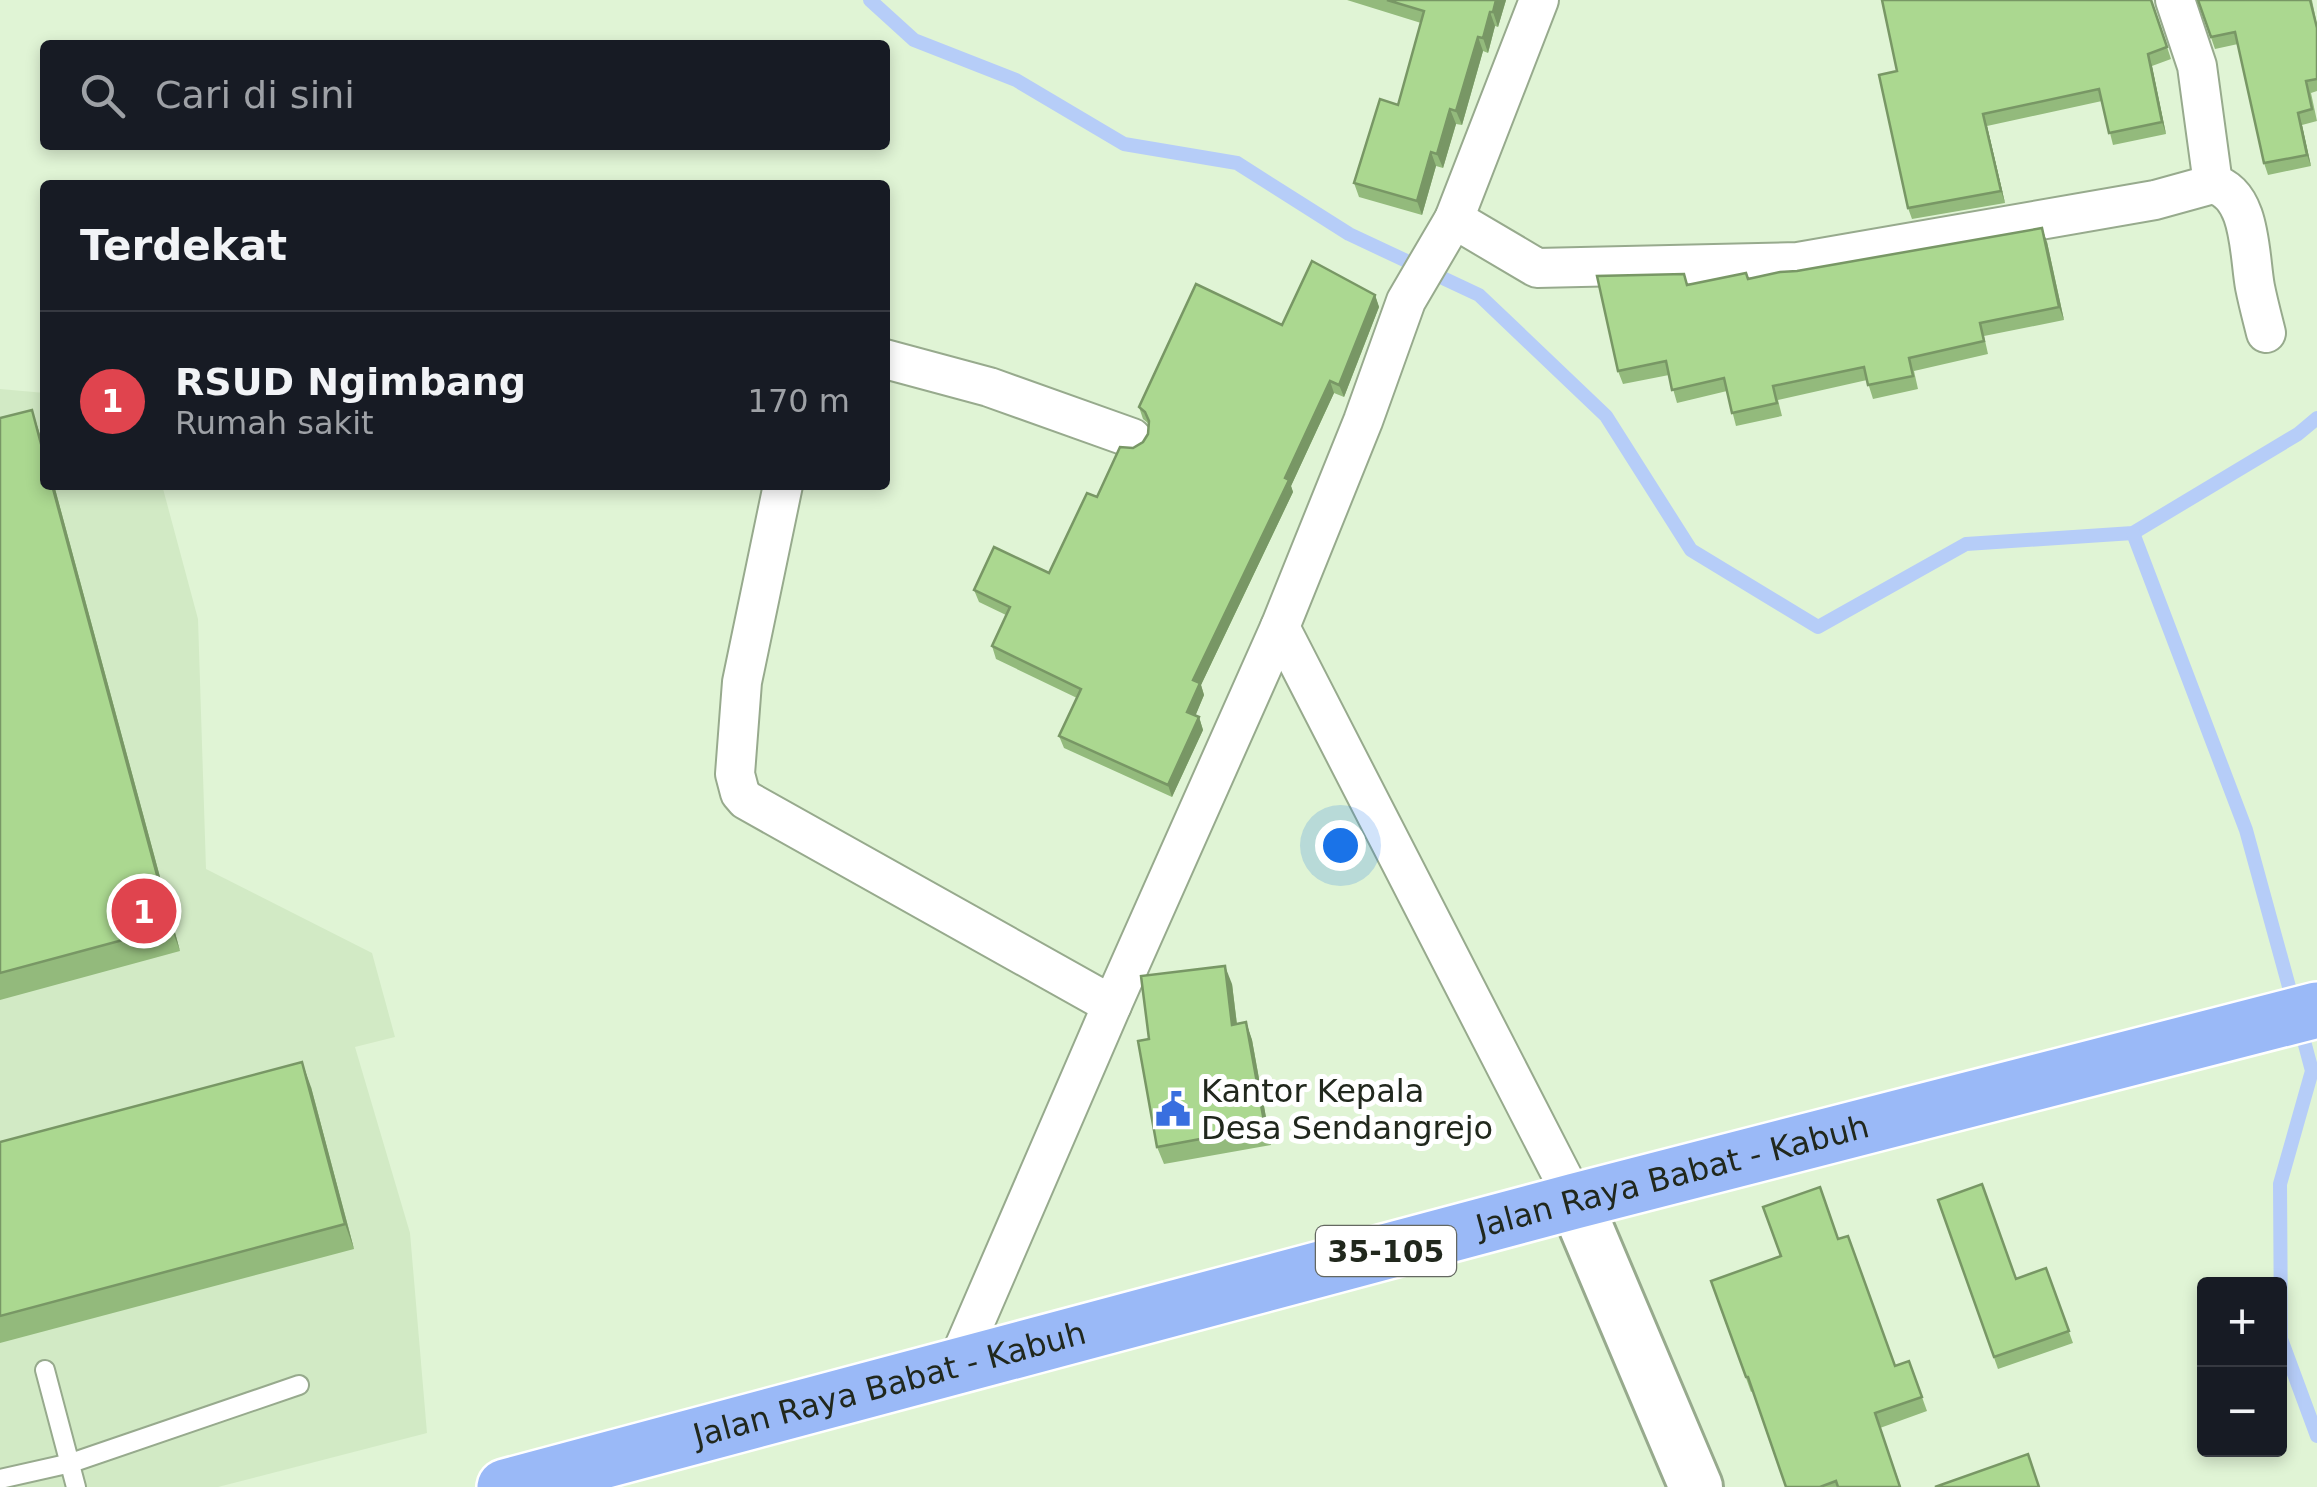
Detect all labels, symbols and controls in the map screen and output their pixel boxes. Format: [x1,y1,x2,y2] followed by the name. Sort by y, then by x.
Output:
[40,40,890,150] search box
[75,68,130,123] icon: search
[155,73,355,117] text: Cari di sini
[80,221,287,270] text: Terdekat
[175,360,526,404] text: RSUD Ngimbang
[101,382,124,420] text: 1
[748,382,850,420] text: 170 m
[175,404,374,442] text: Rumah sakit
[1315,820,1366,871] your location
[112,874,176,948] pin: 1
[1201,1072,1493,1147] place label: Kantor Kepala Desa Sendangrejo
[1154,1090,1192,1128] public building icon: Kantor Kepala Desa Sendangrejo
[1470,1107,1873,1246] street label: Jalan Raya Babat - Kabuh
[1316,1226,1456,1276] road number: 35-105
[2197,1277,2287,1457] map controls
[2197,1277,2287,1367] button: +
[687,1314,1090,1455] street label: Jalan Raya Babat - Kabuh
[2197,1367,2287,1457] button: −

